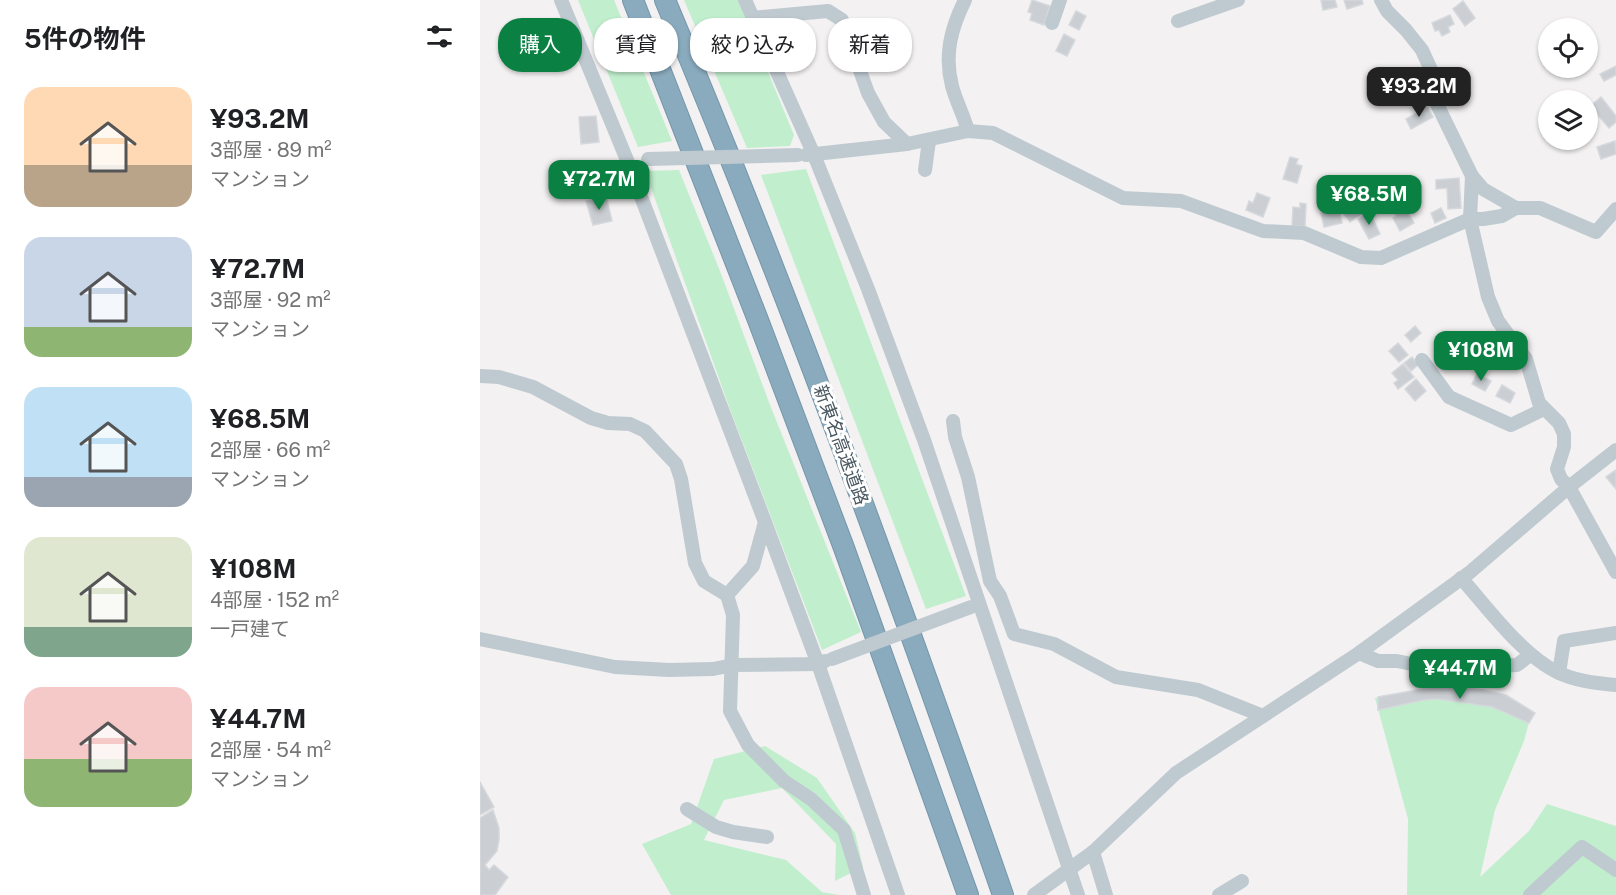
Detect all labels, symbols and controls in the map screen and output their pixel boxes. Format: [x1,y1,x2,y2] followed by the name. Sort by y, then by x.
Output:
[498,18,582,72] chip: 購入
[594,18,678,72] chip: 賃貸
[690,18,816,72] chip: 絞り込み
[828,18,912,72] chip: 新着
[1538,18,1598,150] map controls
[1538,18,1598,78] button: locate
[423,20,456,53] icon: filters
[24,23,146,54] text: 5件の物件
[1370,67,1468,118] pin: ¥93.2M
[1381,74,1457,98] text: ¥93.2M
[1538,90,1598,150] button: layers
[210,103,309,134] text: ¥93.2M
[72,111,144,183] icon: home
[210,138,332,162] text: 3部屋 · 89 m²
[550,160,648,211] pin: ¥72.7M
[210,167,310,191] text: マンション
[562,167,636,191] text: ¥72.7M
[1320,175,1418,226] pin: ¥68.5M
[1331,182,1408,206] text: ¥68.5M
[210,253,305,284] text: ¥72.7M
[72,261,144,333] icon: home
[210,288,331,312] text: 3部屋 · 92 m²
[210,317,310,341] text: マンション
[1439,331,1523,382] pin: ¥108M
[1448,338,1514,362] text: ¥108M
[810,382,873,508] street label: 新東名高速道路
[210,403,310,434] text: ¥68.5M
[72,411,144,483] icon: home
[210,438,330,462] text: 2部屋 · 66 m²
[210,467,310,491] text: マンション
[210,553,296,584] text: ¥108M
[72,561,144,633] icon: home
[210,588,339,612] text: 4部屋 · 152 m²
[210,617,290,641] text: 一戸建て
[1411,649,1509,700] pin: ¥44.7M
[1423,656,1497,680] text: ¥44.7M
[210,703,306,734] text: ¥44.7M
[72,711,144,783] icon: home
[210,738,331,762] text: 2部屋 · 54 m²
[210,767,310,791] text: マンション

